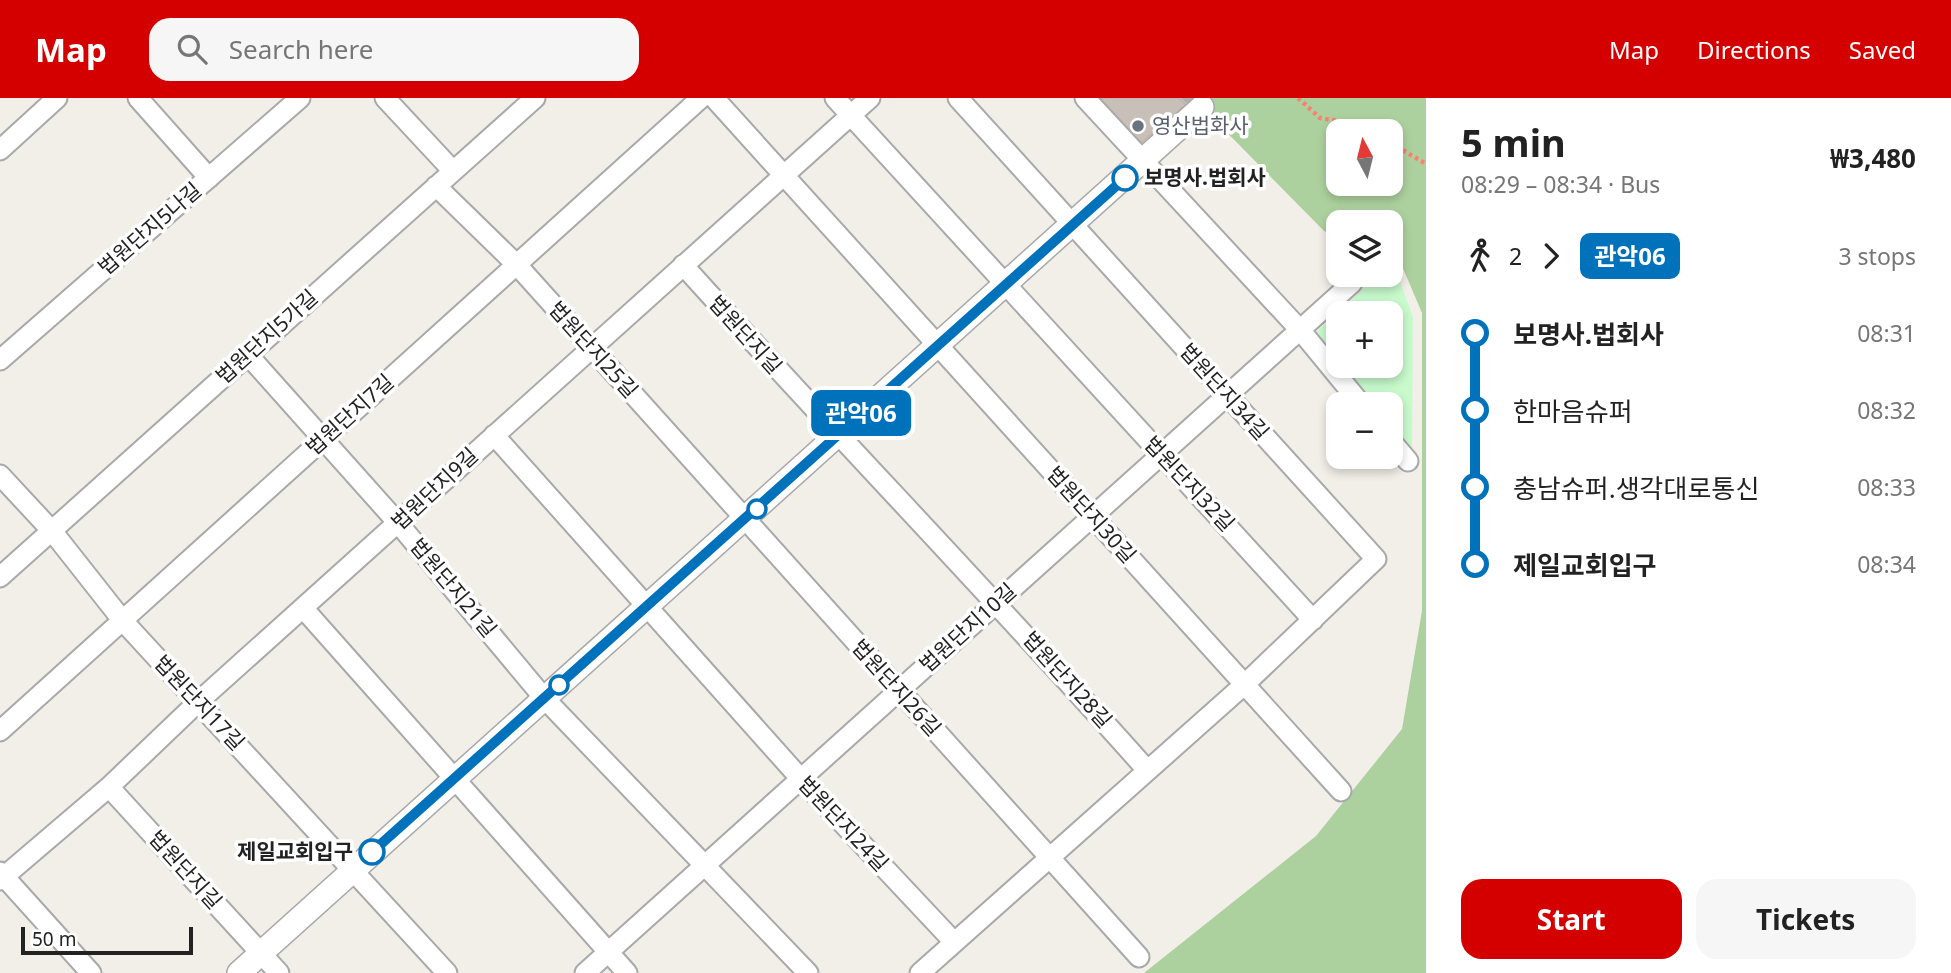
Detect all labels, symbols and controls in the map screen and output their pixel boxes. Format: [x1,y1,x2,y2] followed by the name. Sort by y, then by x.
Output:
[149,18,639,81] search box
[35,27,107,72] text: Map
[173,30,211,68] icon: search
[229,31,373,67] text: Search here
[1609,33,1659,66] text: Map
[1697,33,1811,66] text: Directions
[1849,33,1916,66] text: Saved
[1152,111,1249,139] place label: 영산법화사
[1461,116,1566,168] text: 5 min
[1130,118,1146,134] marker: 영산법화사
[1326,119,1404,196] north arrow
[1326,119,1403,469] map controls
[1830,140,1916,176] text: ₩3,480
[1144,163,1266,191] place label: 보명사.법회사
[1112,165,1138,191] marker: 보명사.법회사
[1461,168,1660,200] text: 08:29 – 08:34 · Bus
[92,176,207,281] street label: 법원단지5나길
[1326,210,1403,287] button: layers
[1461,237,1499,275] icon: walk
[1532,237,1570,275] icon: forward
[1594,239,1666,272] text: 관악06
[1509,240,1522,272] text: 2
[1838,240,1916,272] text: 3 stops
[209,283,323,389] street label: 법원단지5가길
[703,289,788,380] street label: 법원단지길
[543,295,645,404] street label: 법원단지25길
[1326,301,1403,378] button: +
[1513,316,1664,352] text: 보명사.법회사
[1857,317,1916,349] text: 08:31
[1174,337,1276,446] street label: 법원단지34길
[300,368,399,461] street label: 법원단지7길
[812,390,910,436] line badge: 관악06
[1326,392,1403,469] button: −
[1513,393,1633,429] text: 한마음슈퍼
[1857,394,1916,426] text: 08:32
[825,396,897,429] text: 관악06
[1138,430,1241,537] street label: 법원단지32길
[385,441,484,536] street label: 법원단지9길
[1041,460,1143,569] street label: 법원단지30길
[1513,470,1759,506] text: 충남슈퍼.생각대로통신
[1857,471,1916,503] text: 08:33
[747,499,767,519] unlabelled marker
[404,532,503,643] street label: 법원단지21길
[1513,547,1657,583] text: 제일교회입구
[1857,548,1916,580] text: 08:34
[913,576,1022,678] street label: 법원단지10길
[1017,625,1119,734] street label: 법원단지28길
[846,633,948,742] street label: 법원단지26길
[148,649,251,756] street label: 법원단지17길
[549,675,569,695] unlabelled marker
[792,770,895,877] street label: 법원단지24길
[143,824,228,915] street label: 법원단지길
[237,837,353,865] place label: 제일교회입구
[359,839,385,865] marker: 제일교회입구
[1461,879,1682,959] button: Start
[1696,879,1916,959] button: Tickets
[21,924,192,956] scale bar
[32,926,76,952] text: 50 m

